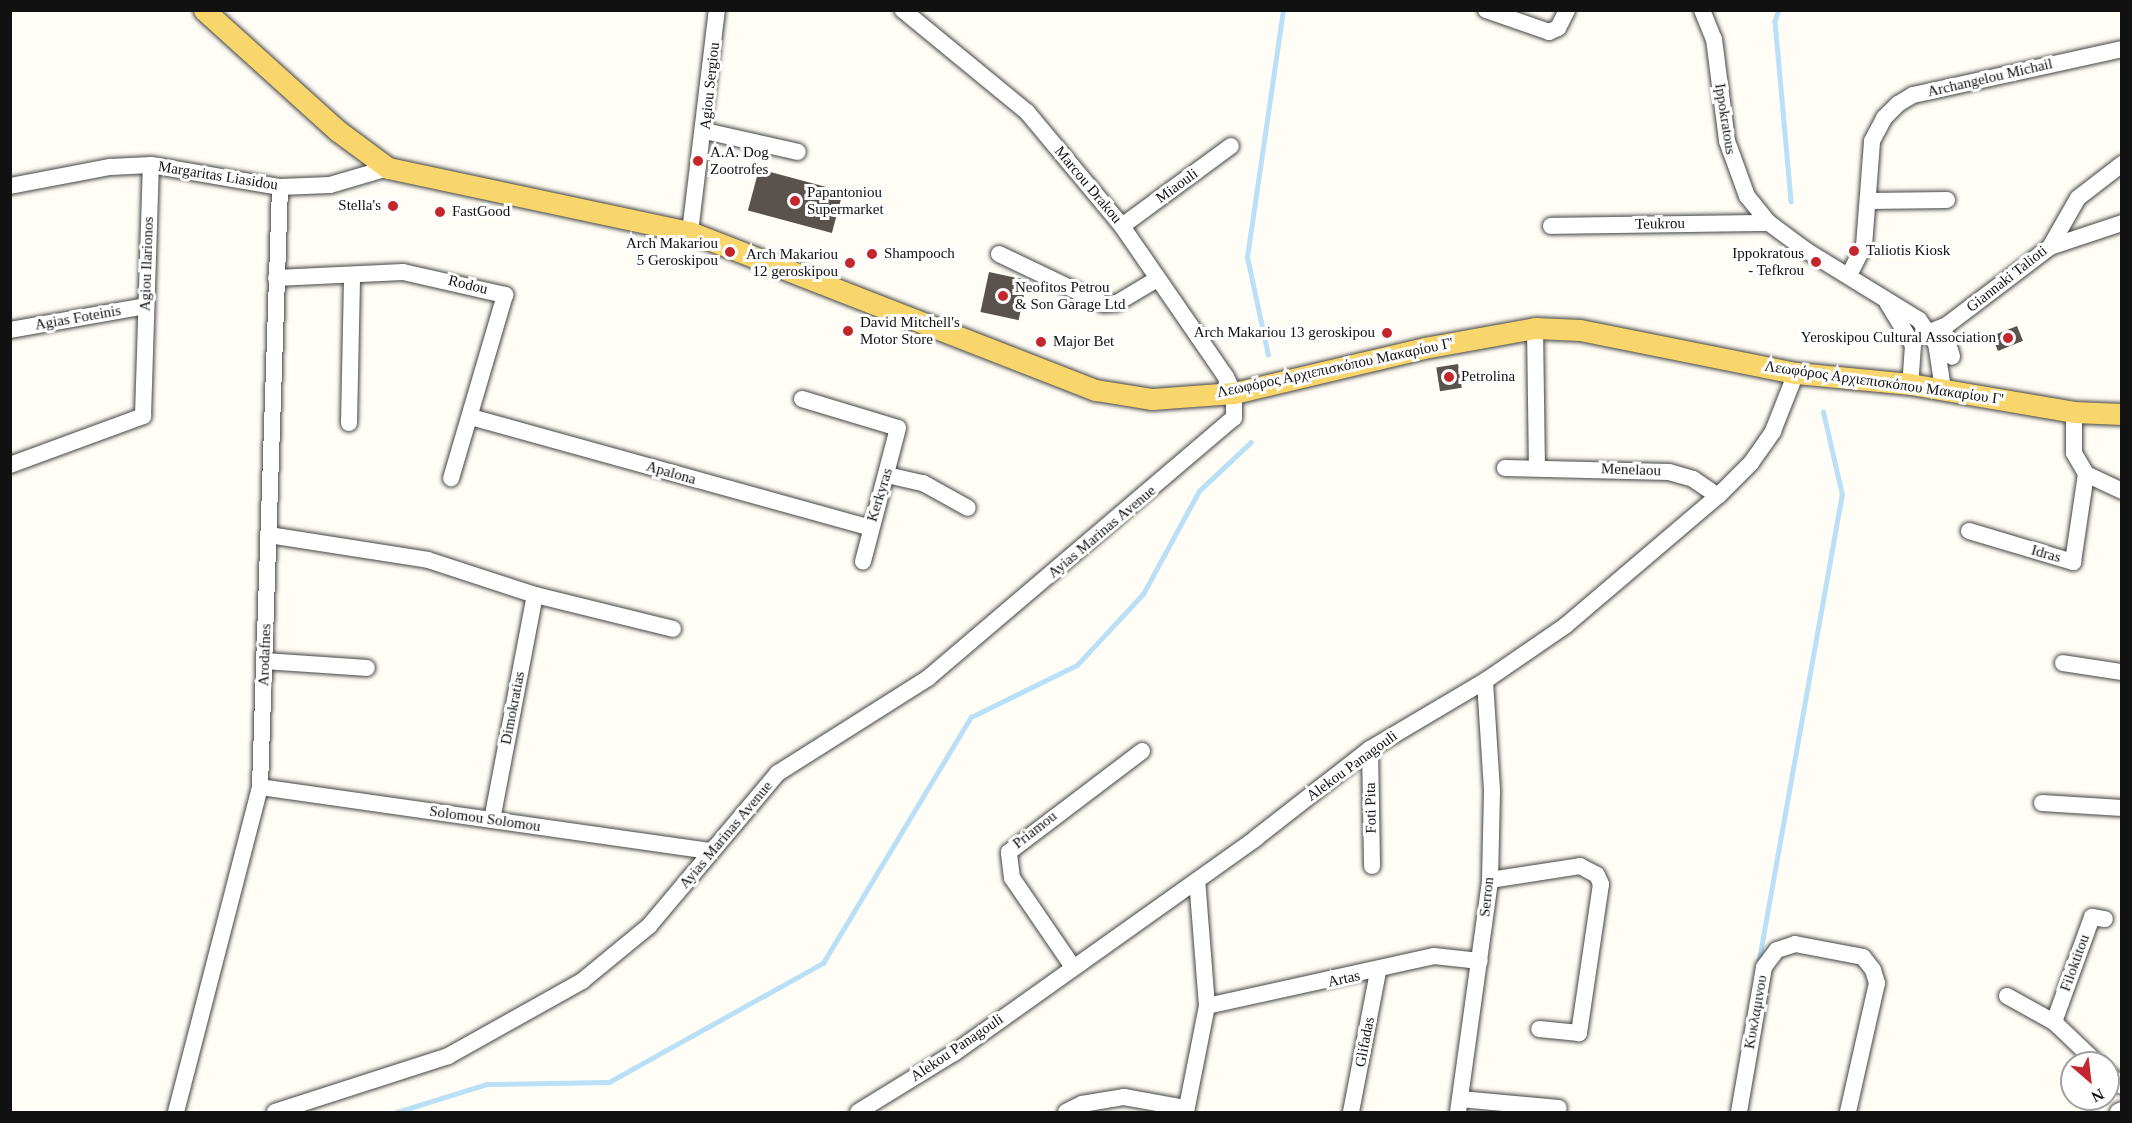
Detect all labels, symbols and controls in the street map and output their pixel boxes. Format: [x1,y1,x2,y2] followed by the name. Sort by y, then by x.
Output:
[696,41,724,131] street label: Agiou Sergiou
[1926,55,2054,101] street label: Archangelou Michail
[1711,82,1739,156] street label: Ippokratous
[710,143,769,178] place label: A.A. Dog Zootrofes
[1050,143,1126,227] street label: Marcou Drakou
[691,154,705,168] marker: A.A. Dog Zootrofes
[157,158,279,194] street label: Margaritas Liasidou
[1152,165,1202,207] street label: Miaouli
[807,183,884,218] place label: Papantoniou Supermarket
[788,194,802,208] marker: Papantoniou Supermarket
[338,197,381,215] place label: Stella's
[386,199,400,213] marker: Stella's
[452,203,510,221] place label: FastGood
[433,205,447,219] marker: FastGood
[1635,215,1685,233] street label: Teukrou
[136,216,158,312] street label: Agiou Ilarionos
[626,234,718,269] place label: Arch Makariou 5 Geroskipou
[1866,242,1950,260] place label: Taliotis Kiosk
[1963,242,2051,316] street label: Giannaki Talioti
[1732,244,1804,279] place label: Ippokratous - Tefkrou
[1847,244,1861,258] marker: Taliotis Kiosk
[723,245,737,259] marker: Arch Makariou 5 Geroskipou
[746,245,838,280] place label: Arch Makariou 12 geroskipou
[884,245,955,263] place label: Shampooch
[865,247,879,261] marker: Shampooch
[1809,255,1823,269] marker: Ippokratous - Tefkrou
[843,256,857,270] marker: Arch Makariou 12 geroskipou
[446,271,490,299] street label: Rodou
[1015,278,1125,313] place label: Neofitos Petrou & Son Garage Ltd
[996,289,1010,303] marker: Neofitos Petrou & Son Garage Ltd
[34,302,122,334] street label: Agias Foteinis
[860,313,960,348] place label: David Mitchell's Motor Store
[841,324,855,338] marker: David Mitchell's Motor Store
[1194,324,1375,342] place label: Arch Makariou 13 geroskipou
[1380,326,1394,340] marker: Arch Makariou 13 geroskipou
[1800,329,1996,347] place label: Yeroskipou Cultural Association
[2001,331,2015,345] marker: Yeroskipou Cultural Association
[1053,333,1114,351] place label: Major Bet
[1215,334,1455,402] street label: Λεωφόρος Αρχιεπισκόπου Μακαρίου Γ'
[1034,335,1048,349] marker: Major Bet
[1763,357,2005,409] street label: Λεωφόρος Αρχιεπισκόπου Μακαρίου Γ'
[1461,368,1515,386] place label: Petrolina
[1442,370,1456,384] marker: Petrolina
[644,457,698,489] street label: Apalona
[1601,460,1661,480] street label: Menelaou
[863,466,897,524] street label: Kerkyras
[1044,481,1160,583] street label: Ayias Marinas Avenue
[2029,541,2063,567] street label: Idras
[255,623,275,687] street label: Arodafnes
[497,670,529,746] street label: Dimokratias
[1303,727,1401,805] street label: Alekou Panagouli
[675,777,777,893] street label: Ayias Marinas Avenue
[1362,782,1380,834] street label: Foti Pita
[428,802,542,836] street label: Solomou Solomou
[1009,807,1061,853] street label: Priamou
[1476,876,1498,918] street label: Serron
[2056,932,2094,994] street label: Filoktitou
[1326,967,1362,991] street label: Artas
[1741,974,1771,1050] street label: Κυκλαμινου
[907,1010,1007,1086] street label: Alekou Panagouli
[1351,1015,1379,1069] street label: Glifadas
[2060,1051,2120,1111] north arrow
[2089,1085,2107,1106] text: N

